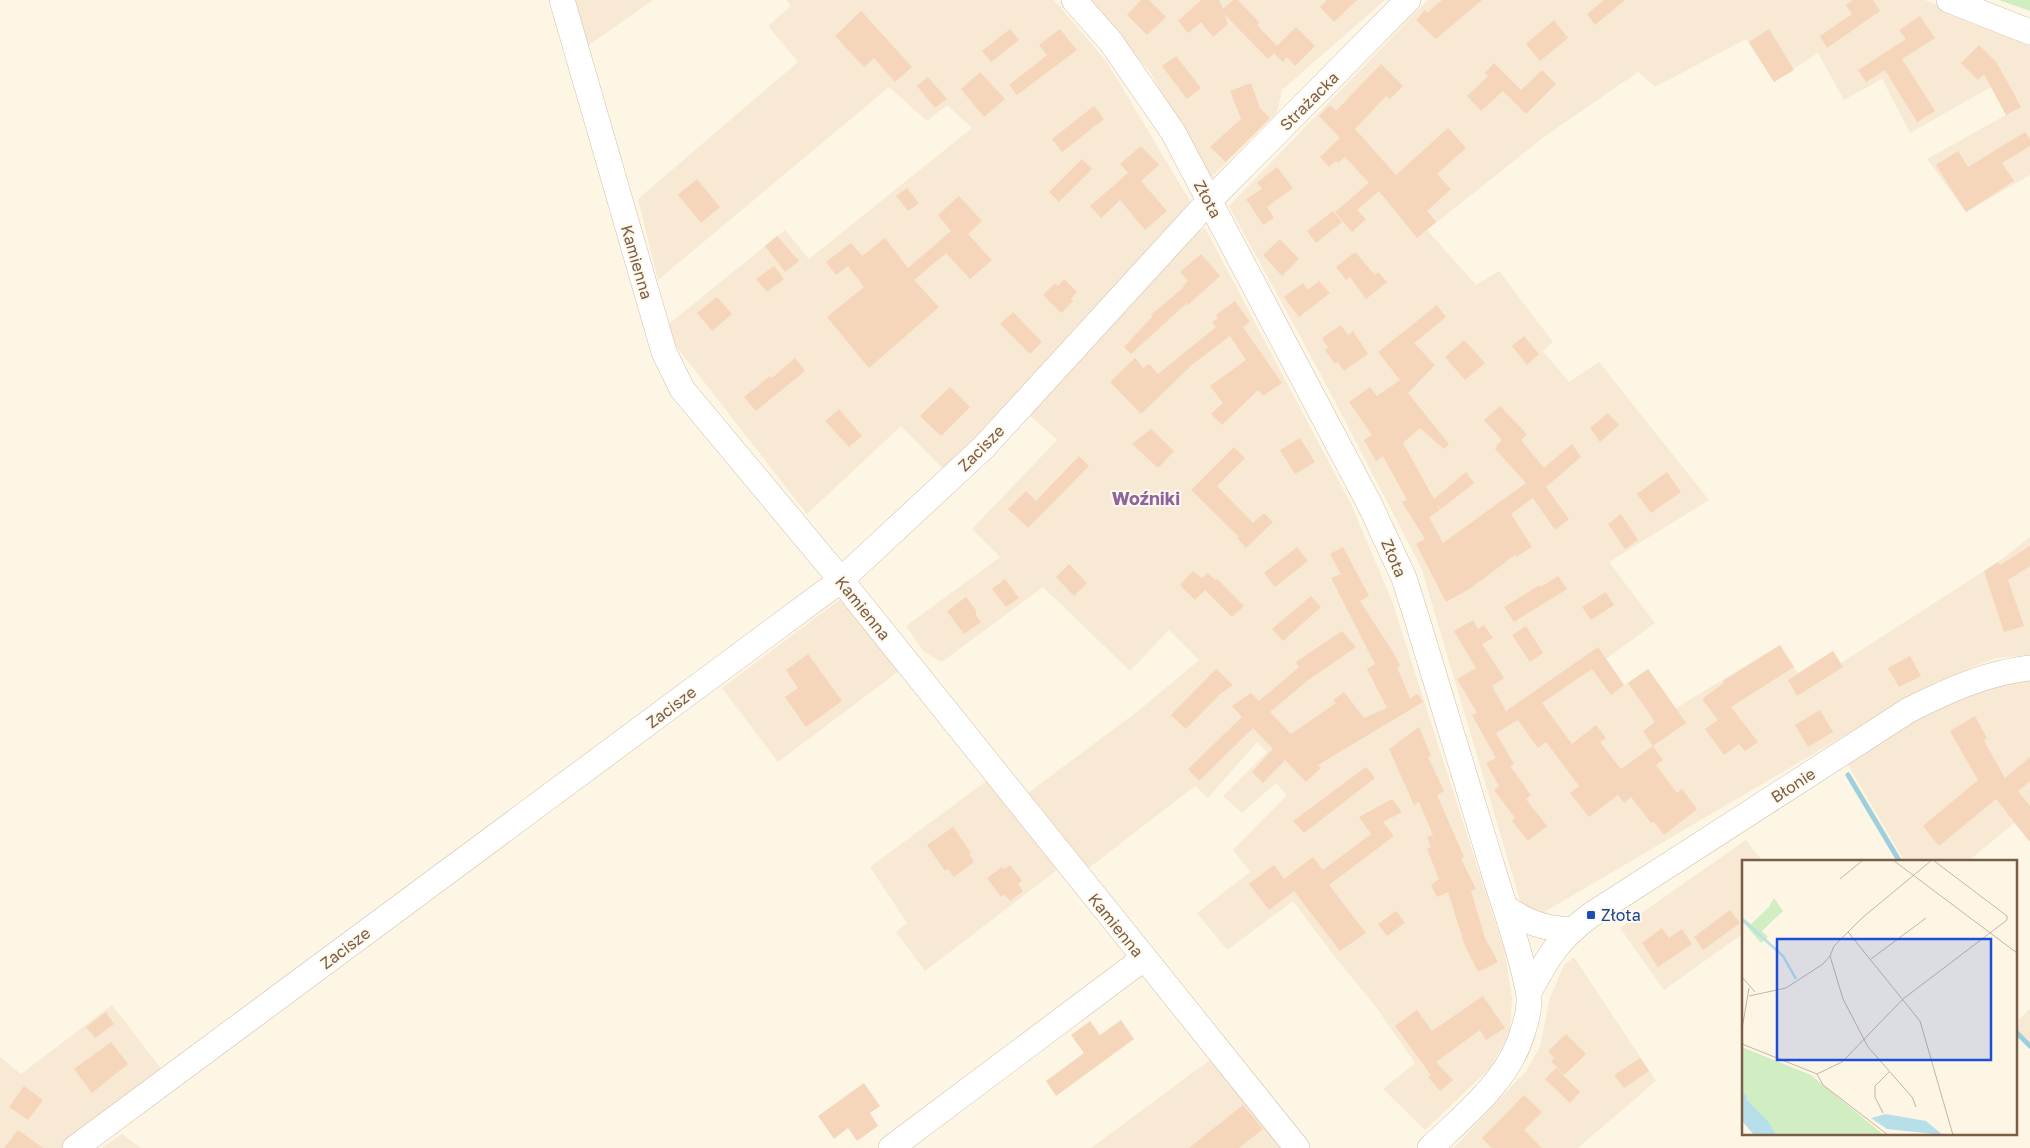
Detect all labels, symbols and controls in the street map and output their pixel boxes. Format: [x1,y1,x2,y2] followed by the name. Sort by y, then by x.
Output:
[1275,67,1343,135] street label: Strażacka
[1190,177,1226,221] street label: Złota
[617,223,657,301] street label: Kamienna
[954,421,1008,475] street label: Zacisze
[1112,487,1180,509] district label: Woźniki
[1377,536,1411,580] street label: Złota
[831,572,895,644] street label: Kamienna
[642,682,700,732] street label: Zacisze
[1767,763,1819,807] street label: Błonie
[1742,860,2018,1136] inset map
[1084,889,1148,961] street label: Kamienna
[1601,905,1641,925] place label: Złota
[1585,909,1597,921] marker: Złota
[316,923,374,973] street label: Zacisze

